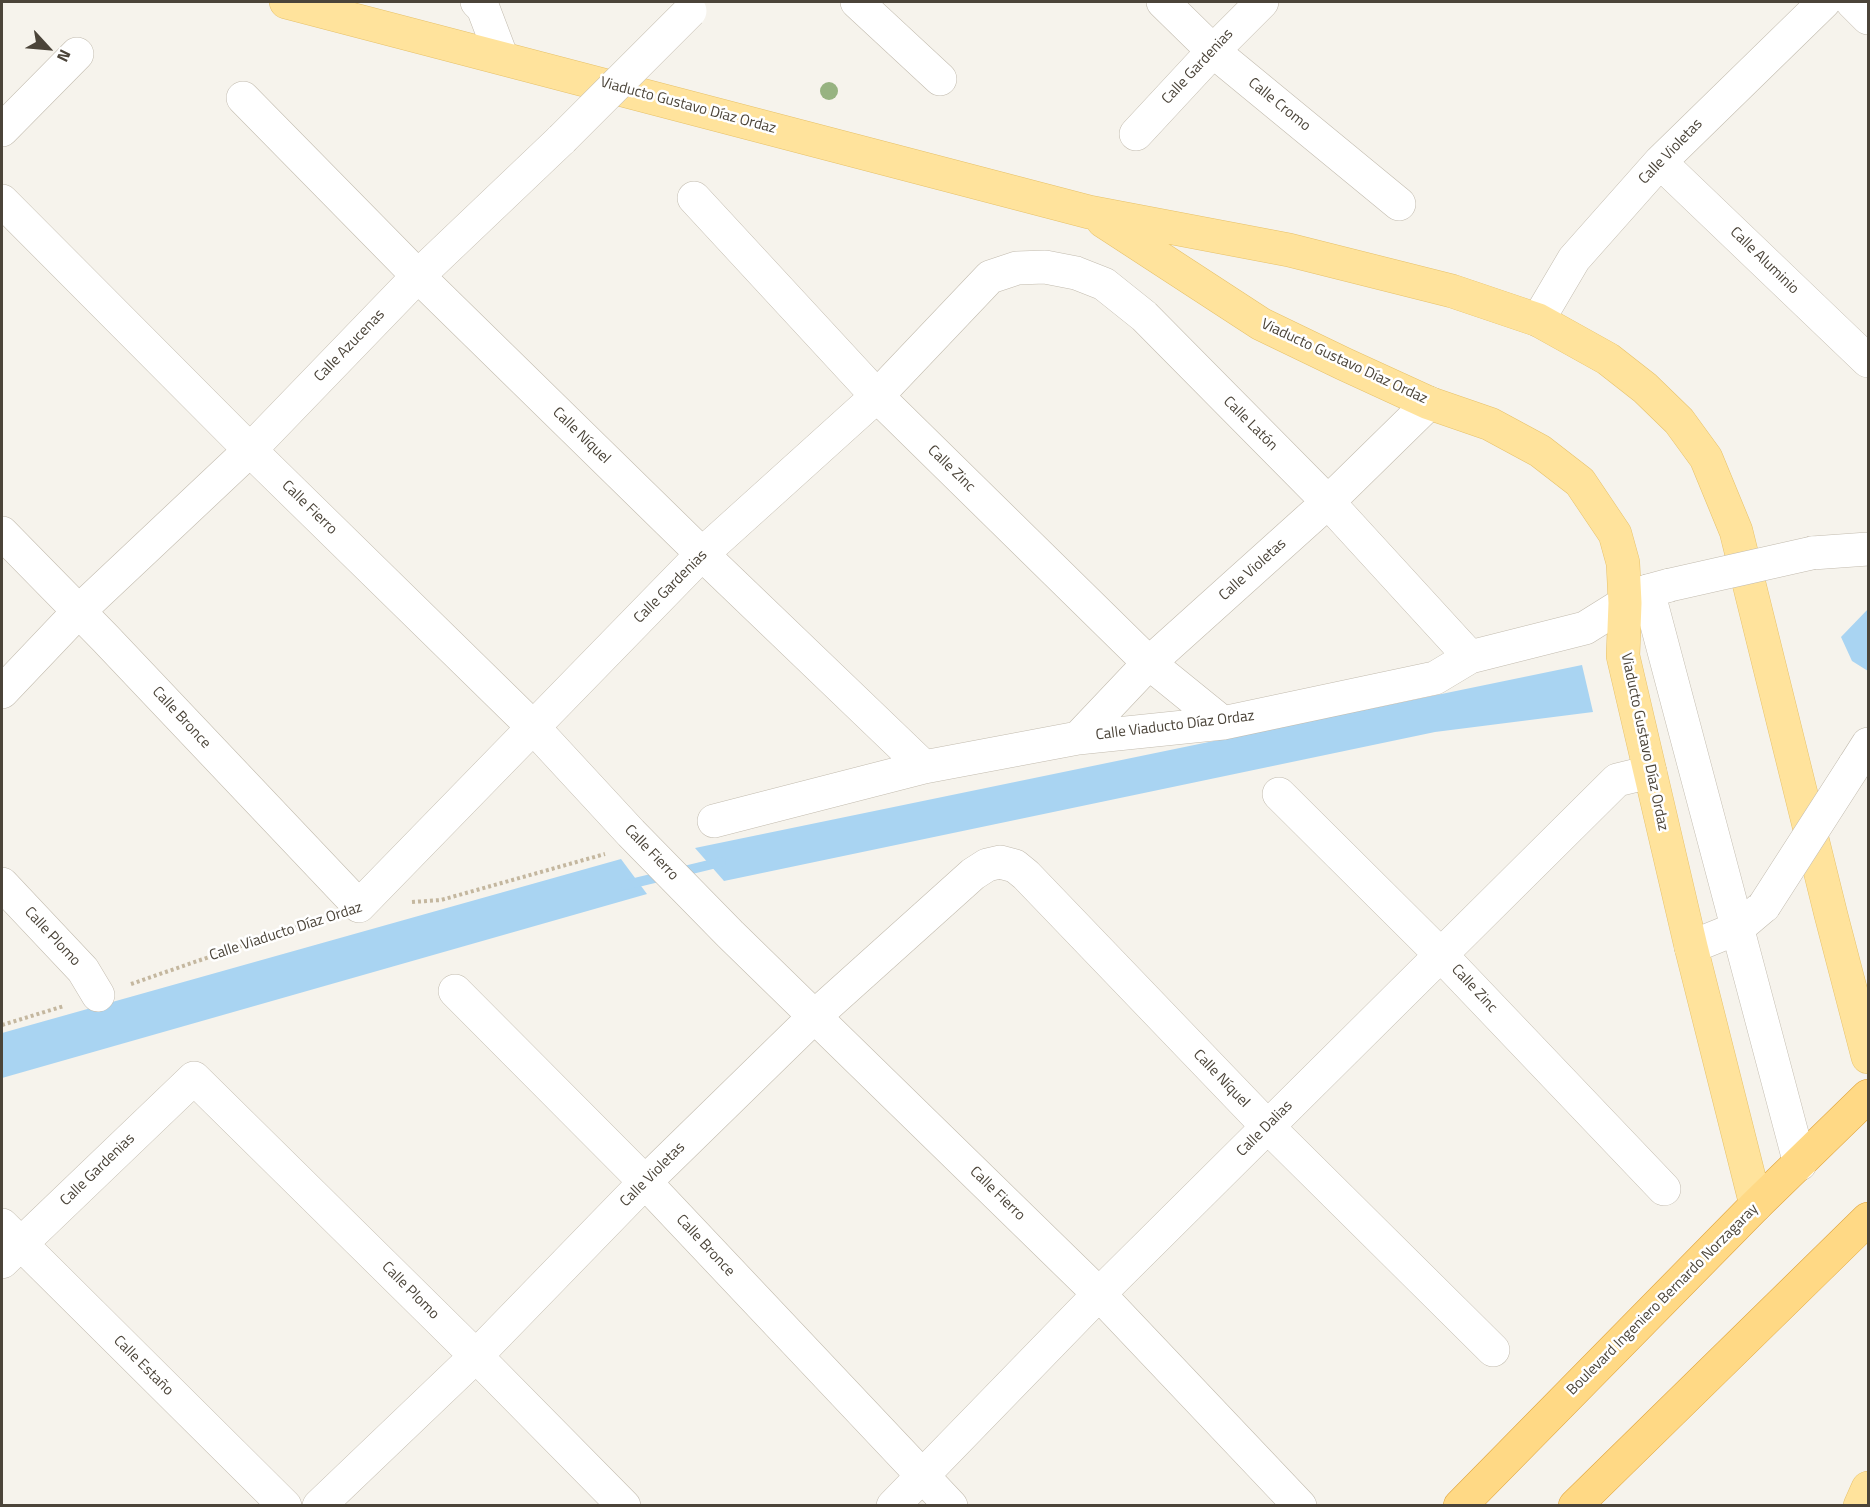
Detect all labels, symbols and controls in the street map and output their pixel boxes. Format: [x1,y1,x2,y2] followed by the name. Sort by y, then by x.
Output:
[18,18,78,78] north arrow
[1158,26,1238,108] street label: Calle Gardenias
[51,46,77,66] text: N
[598,74,778,138] street label: Viaducto Gustavo Díaz Ordaz
[1244,74,1314,136] street label: Calle Cromo
[1635,115,1707,189] street label: Calle Violetas
[1726,224,1802,298] street label: Calle Aluminio
[311,306,389,386] street label: Calle Azucenas
[1258,316,1430,408] street label: Viaducto Gustavo Díaz Ordaz
[1219,393,1281,455] street label: Calle Latón
[548,404,614,468] street label: Calle Níquel
[923,442,979,496] street label: Calle Zinc
[277,477,341,539] street label: Calle Fierro
[1216,535,1290,605] street label: Calle Violetas
[630,546,712,628] street label: Calle Gardenias
[1616,651,1672,833] street label: Viaducto Gustavo Díaz Ordaz
[148,683,214,753] street label: Calle Bronce
[1095,707,1255,745] street label: Calle Viaducto Díaz Ordaz
[620,821,682,885] street label: Calle Fierro
[207,899,365,965] street label: Calle Viaducto Díaz Ordaz
[20,904,84,970] street label: Calle Plomo
[1447,961,1501,1017] street label: Calle Zinc
[1189,1046,1253,1112] street label: Calle Níquel
[1233,1097,1297,1161] street label: Calle Dalias
[57,1130,139,1210] street label: Calle Gardenias
[617,1139,689,1211] street label: Calle Violetas
[965,1163,1029,1225] street label: Calle Fierro
[1563,1200,1763,1400] street label: Boulevard Ingeniero Bernardo Norzagaray
[672,1211,738,1281] street label: Calle Bronce
[377,1258,443,1324] street label: Calle Plomo
[109,1332,177,1400] street label: Calle Estaño

